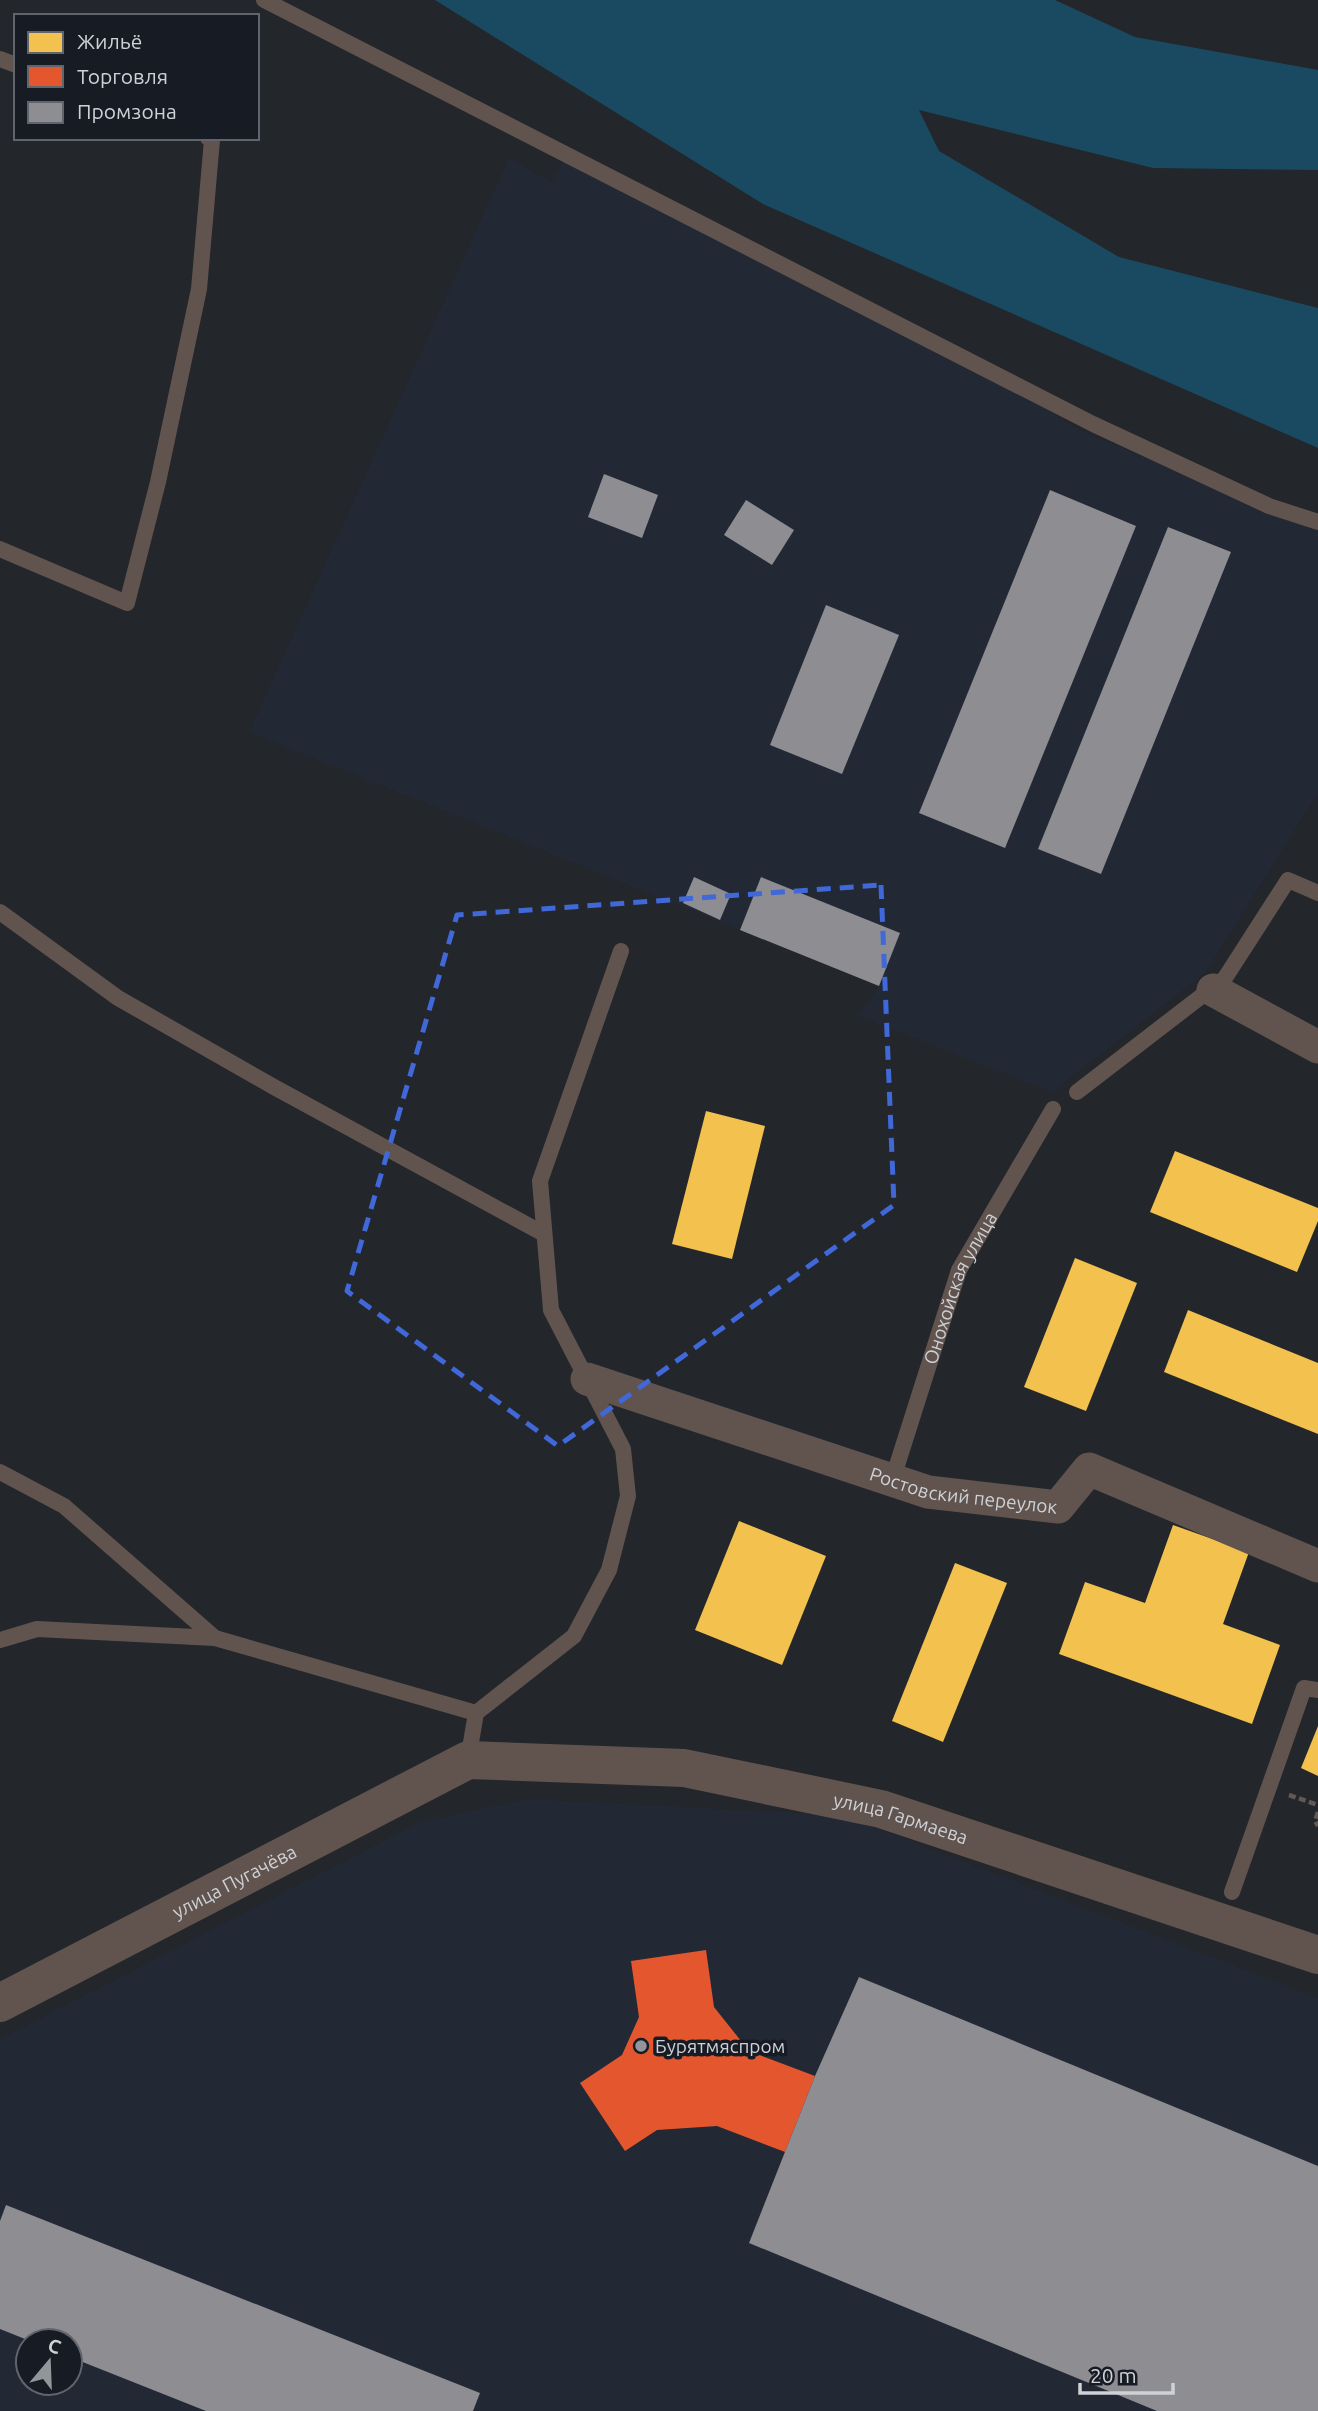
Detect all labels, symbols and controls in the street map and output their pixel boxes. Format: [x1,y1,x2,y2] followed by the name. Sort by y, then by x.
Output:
[14,14,259,140] legend
[77,29,142,53] text: Жильё
[77,64,168,88] text: Торговля
[77,99,177,123] text: Промзона
[919,1208,1001,1367] street label: Онохойская улица
[867,1462,1059,1518] street label: Ростовский переулок
[831,1788,971,1848] street label: улица Гармаева
[168,1840,300,1923] street label: улица Пугачёва
[655,2035,785,2057] place label: Бурятмяспром
[633,2038,649,2054] marker: Бурятмяспром
[14,2327,84,2397] north arrow
[45,2334,64,2358] text: С
[1080,2352,1173,2396] scale bar
[1090,2363,1137,2387] text: 20 m

